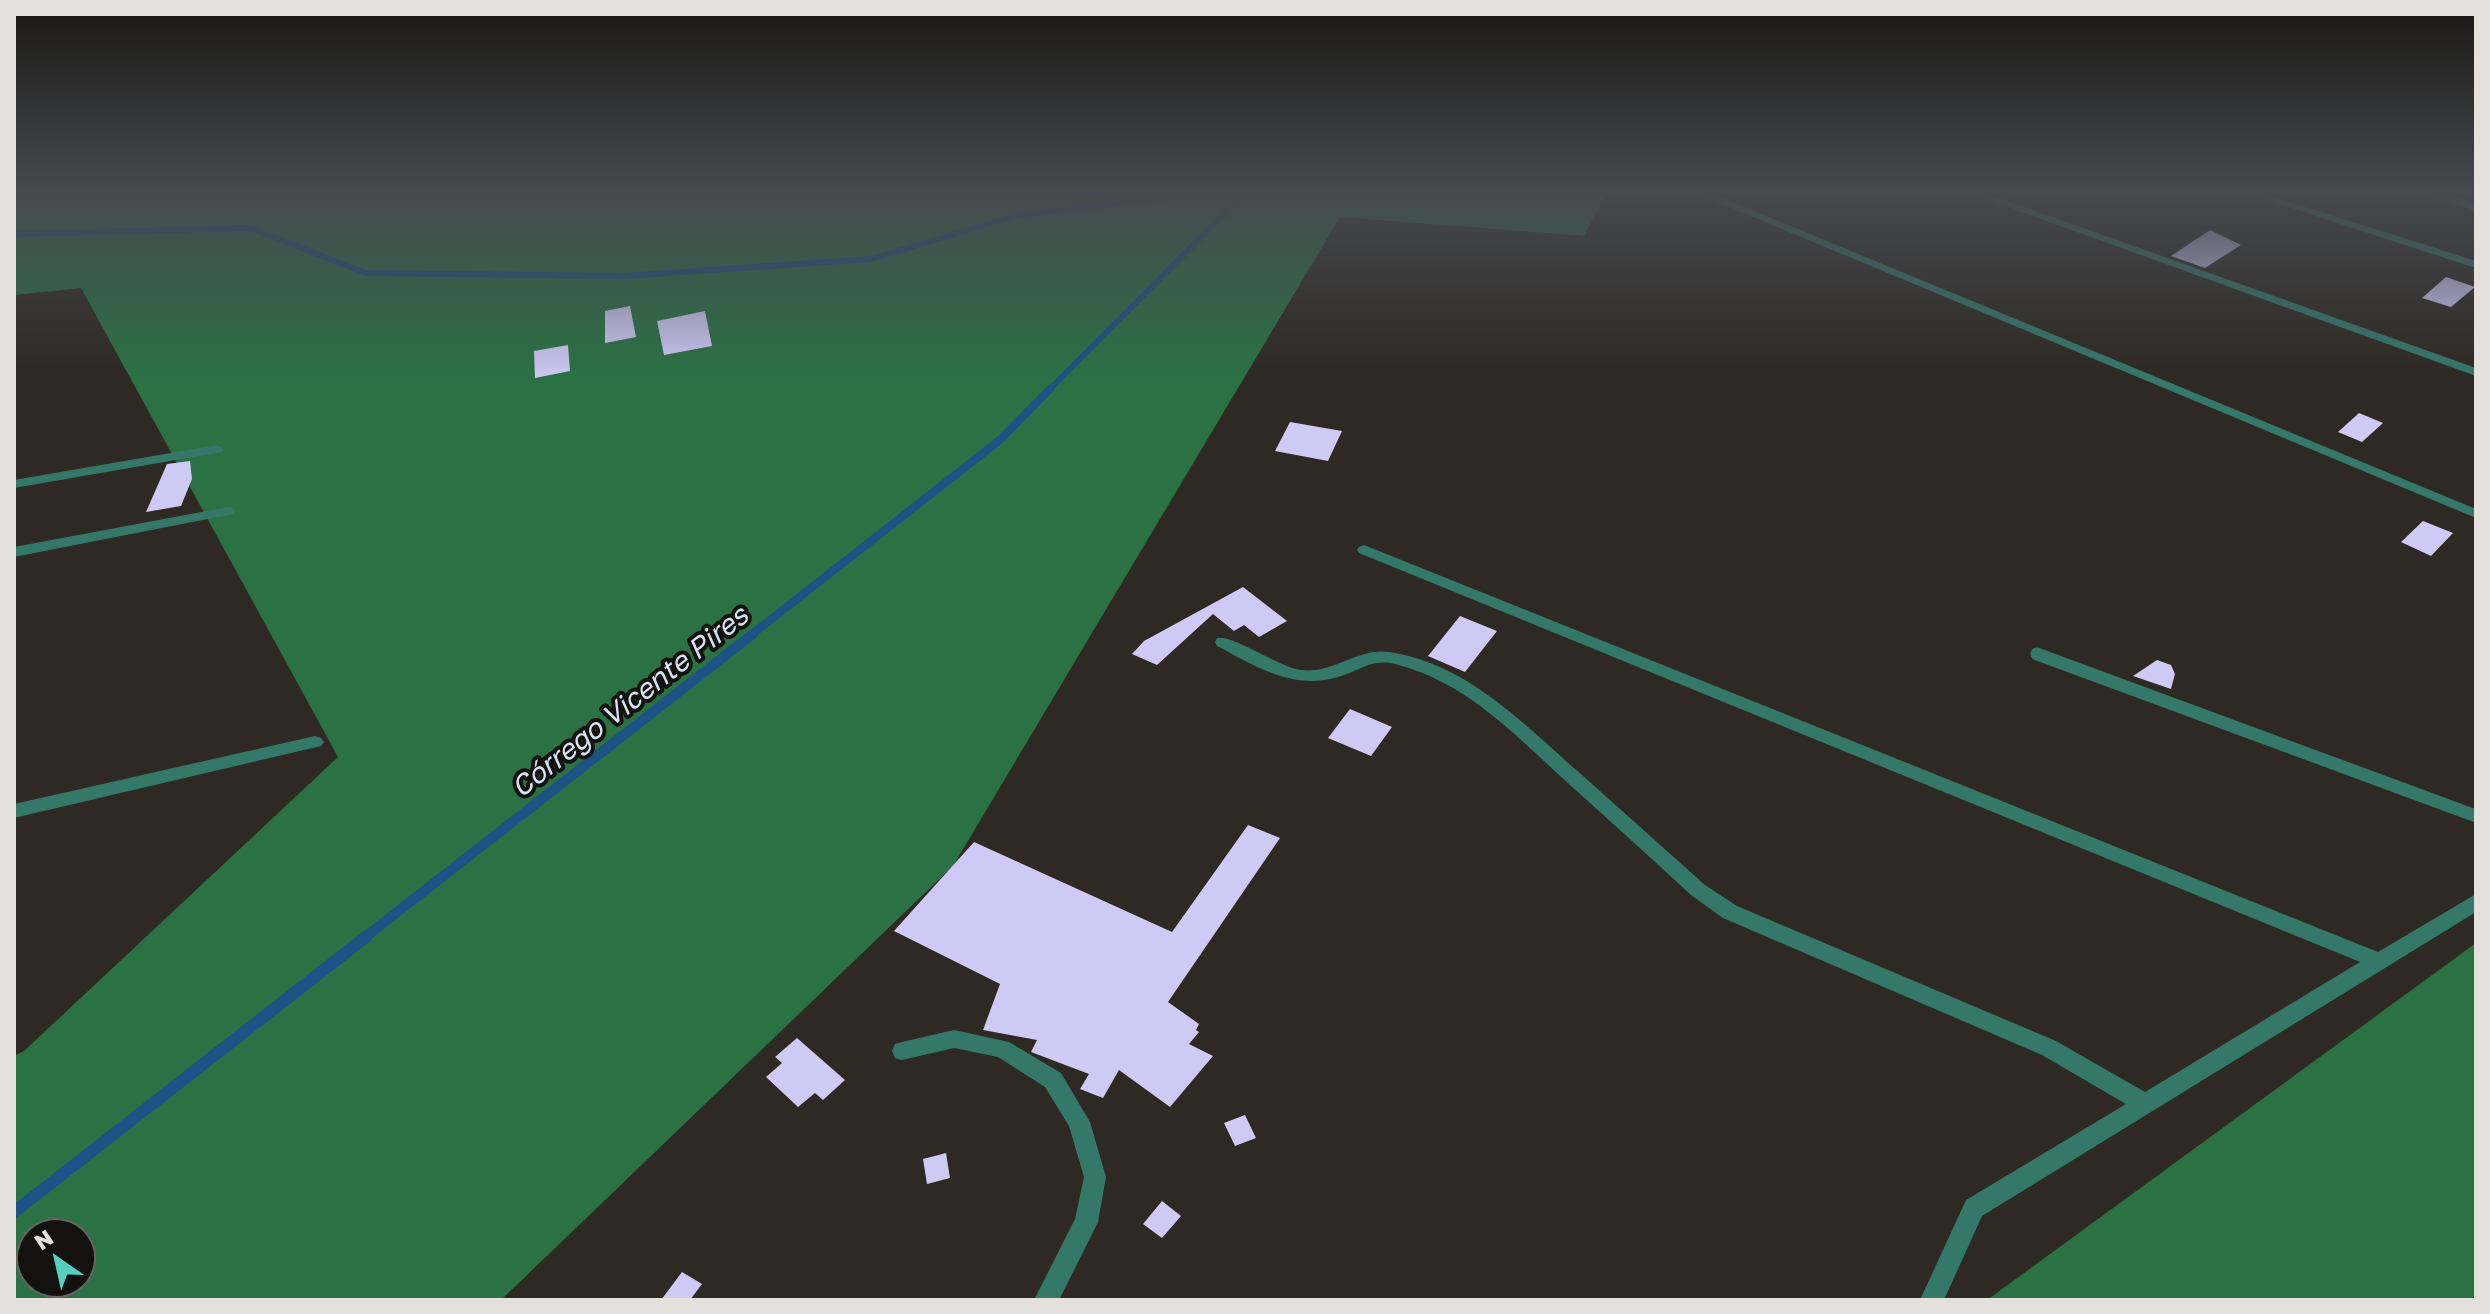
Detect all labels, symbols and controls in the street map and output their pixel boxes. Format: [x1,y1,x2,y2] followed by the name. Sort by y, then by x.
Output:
[505,599,755,805] water label: Córrego Vicente Pires
[16,1218,96,1298] north arrow
[29,1223,58,1255] text: N

